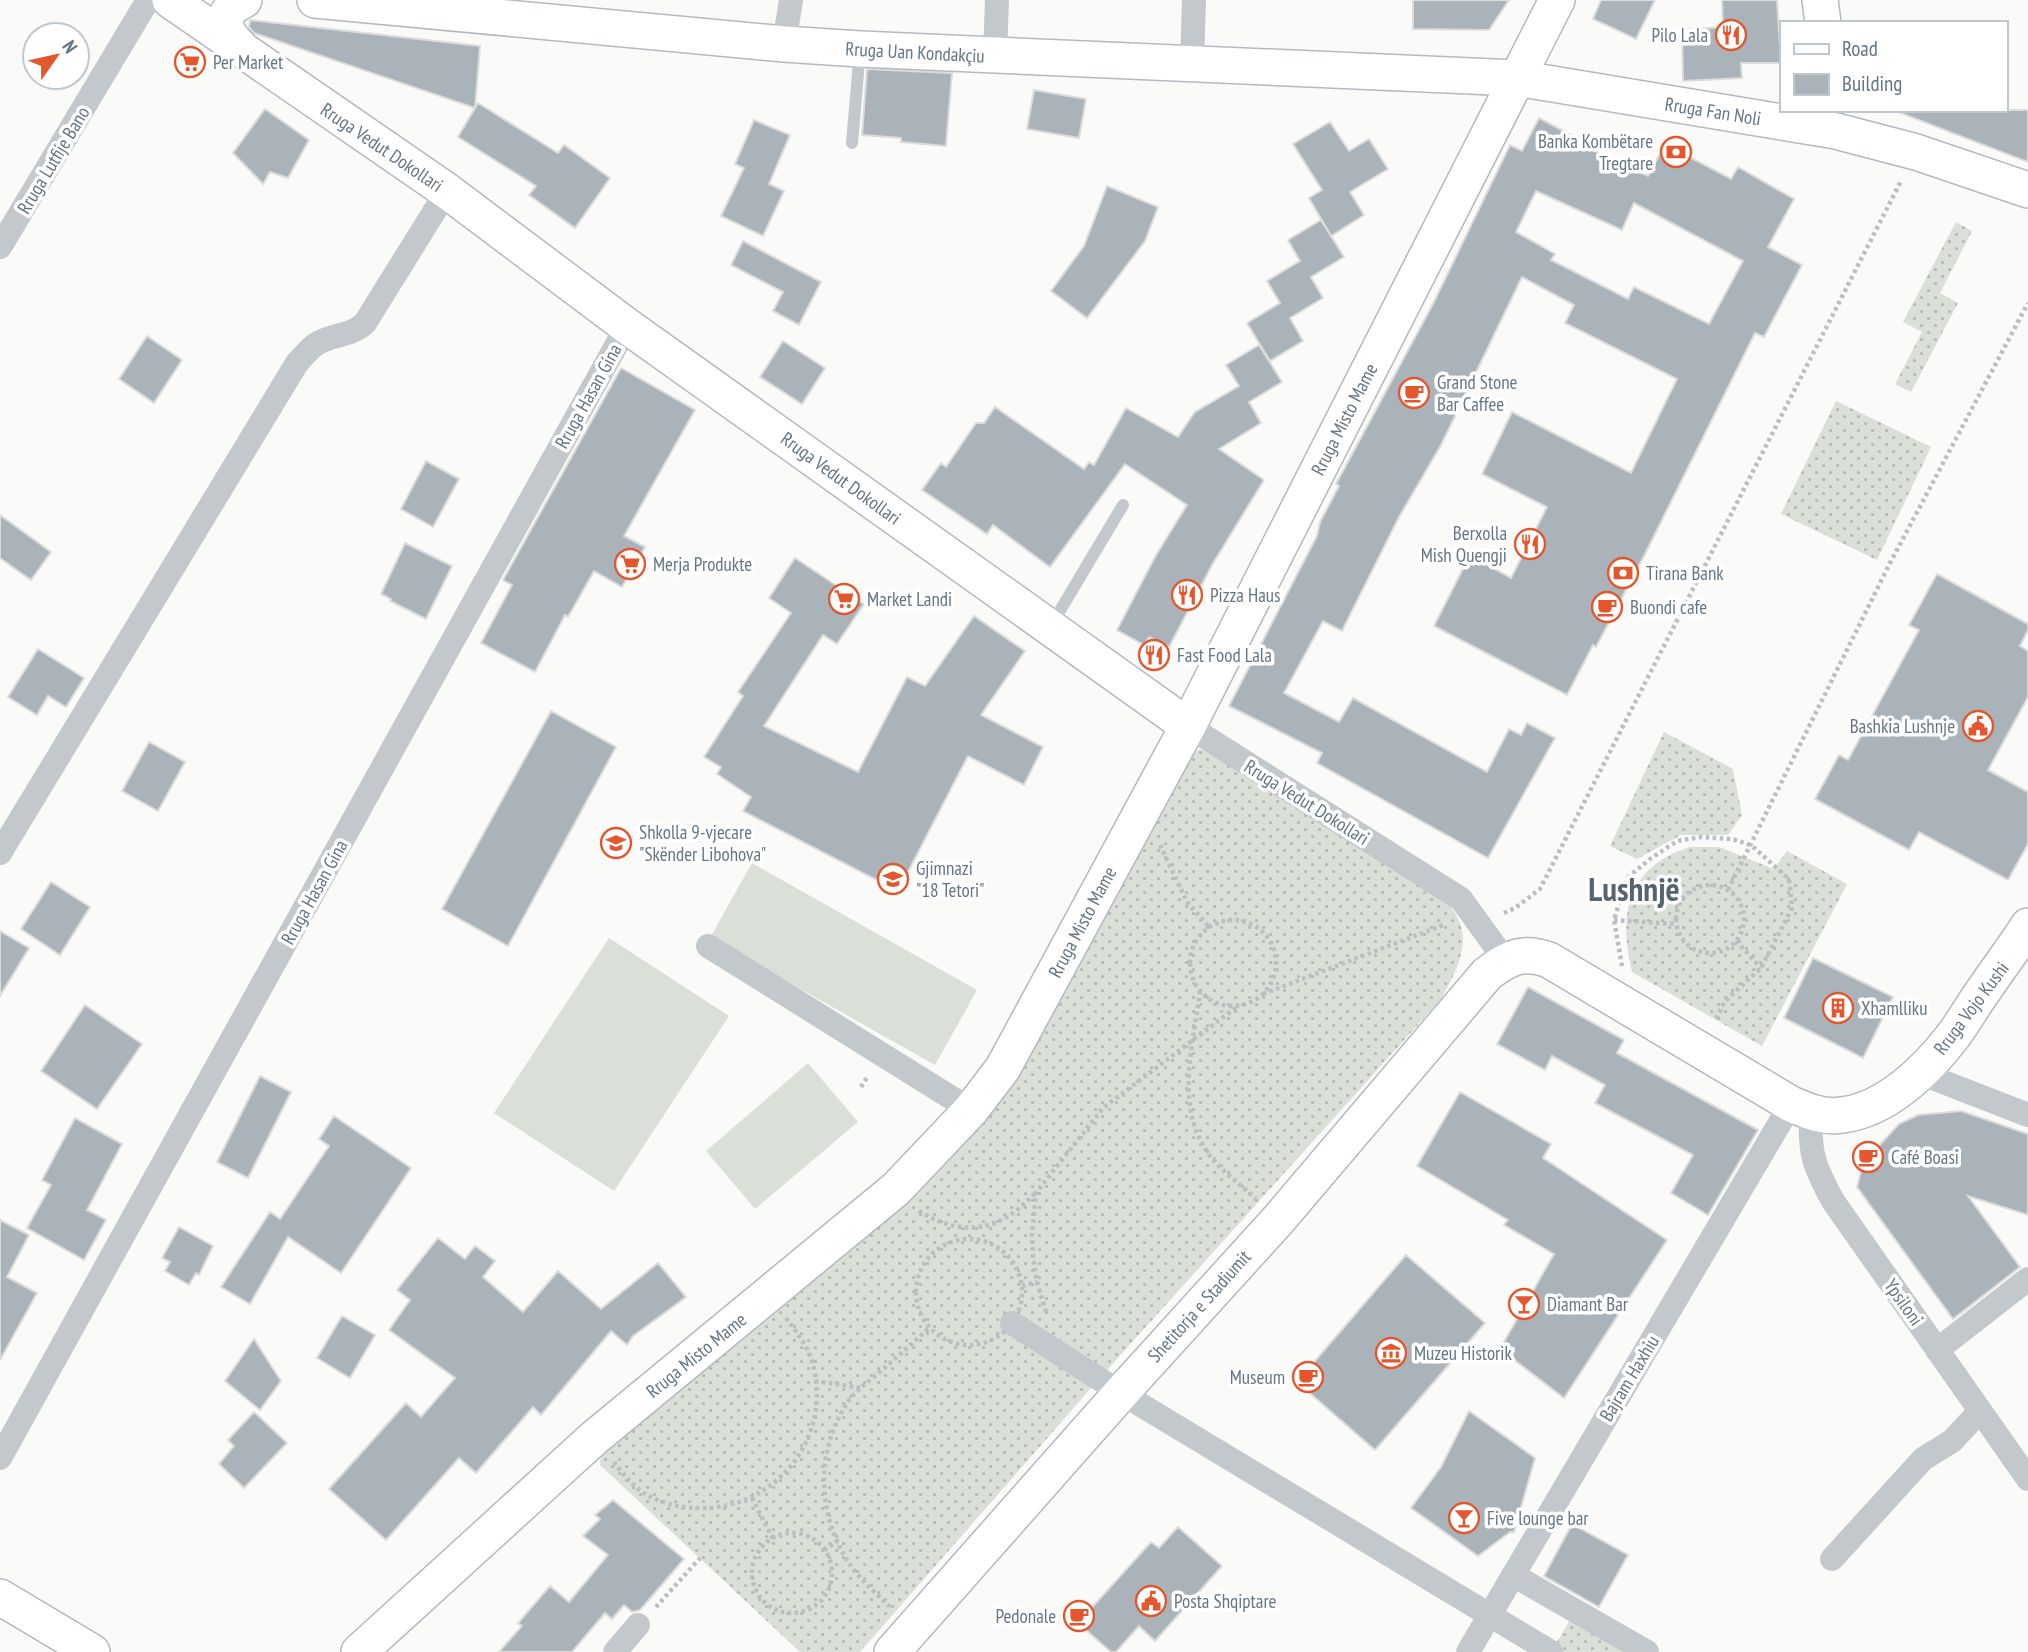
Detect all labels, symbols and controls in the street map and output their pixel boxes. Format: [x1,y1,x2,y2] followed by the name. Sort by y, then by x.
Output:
[1714,18,1748,52] restaurant icon: Pilo Lala
[21,21,91,91] north arrow
[1780,21,2007,112] legend
[1651,23,1708,47] place label: Pilo Lala
[1842,35,1878,62] text: Road
[57,36,83,57] text: N
[845,36,985,68] street label: Rruga Uan Kondakçiu
[173,45,207,79] supermarket icon: Per Market
[213,50,284,74] place label: Per Market
[1842,70,1902,97] text: Building
[1663,92,1763,130] street label: Rruga Fan Noli
[316,97,448,197] street label: Rruga Vedut Dokollari
[12,102,94,218] street label: Rruga Lutfije Bano
[1538,129,1653,175] place label: Banka Kombëtare Tregtare
[1659,135,1693,169] bank icon: Banka Kombëtare Tregtare
[549,339,627,453] street label: Rruga Hasan Gina
[1306,359,1383,479] street label: Rruga Misto Mame
[1437,370,1518,416] place label: Grand Stone Bar Caffee
[1397,376,1431,410] cafe icon: Grand Stone Bar Caffee
[776,426,906,530] street label: Rruga Vedut Dokollari
[1421,521,1507,567] place label: Berxolla Mish Quengji
[1513,527,1547,561] restaurant icon: Berxolla Mish Quengji
[613,547,647,581] supermarket icon: Merja Produkte
[653,552,752,576] place label: Merja Produkte
[1606,556,1640,590] bank icon: Tirana Bank
[1646,561,1724,585] place label: Tirana Bank
[1170,578,1204,612] restaurant icon: Pizza Haus
[827,582,861,616] supermarket icon: Market Landi
[1210,583,1280,607] place label: Pizza Haus
[867,587,952,611] place label: Market Landi
[1590,590,1624,624] cafe icon: Buondi cafe
[1630,595,1707,619] place label: Buondi cafe
[1137,638,1171,672] restaurant icon: Fast Food Lala
[1177,643,1272,667] place label: Fast Food Lala
[1961,709,1995,743] public building icon: Bashkia Lushnje
[1850,714,1955,738] place label: Bashkia Lushnje
[1240,754,1374,850] street label: Rruga Vedut Dokollari
[639,820,766,866] place label: Shkolla 9-vjecare "Skënder Libohova"
[599,826,633,860] school or university icon: Shkolla 9-vjecare "Skënder Libohova"
[275,835,353,949] street label: Rruga Hasan Gina
[916,856,985,902] place label: Gjimnazi "18 Tetori"
[876,862,910,896] school or university icon: Gjimnazi "18 Tetori"
[1043,862,1121,982] street label: Rruga Misto Mame
[1588,867,1680,910] district label: Lushnjë
[1928,957,2014,1059] street label: Rruga Vojo Kushi
[1821,991,1855,1025] building icon: Xhamlliku
[1861,996,1927,1020] place label: Xhamlliku
[1851,1140,1885,1174] cafe icon: Café Boasi
[1891,1145,1959,1169] place label: Café Boasi
[1142,1244,1256,1367] street label: Shetitorja e Stadiumit
[1879,1274,1929,1330] street label: Ypsiloni
[1507,1287,1541,1321] bar icon: Diamant Bar
[1547,1292,1629,1316] place label: Diamant Bar
[641,1307,751,1403] street label: Rruga Misto Mame
[1594,1331,1664,1425] street label: Bajram Haxhiu
[1374,1336,1408,1370] museum icon: Muzeu Historik
[1414,1341,1512,1365] place label: Muzeu Historik
[1291,1360,1325,1394] cafe icon: Museum
[1230,1365,1285,1389] place label: Museum
[1447,1501,1481,1535] bar icon: Five lounge bar
[1487,1506,1589,1530] place label: Five lounge bar
[1134,1584,1168,1618] public building icon: Posta Shqiptare
[1174,1589,1277,1613] place label: Posta Shqiptare
[1062,1599,1096,1633] cafe icon: Pedonale
[995,1604,1056,1628] place label: Pedonale

